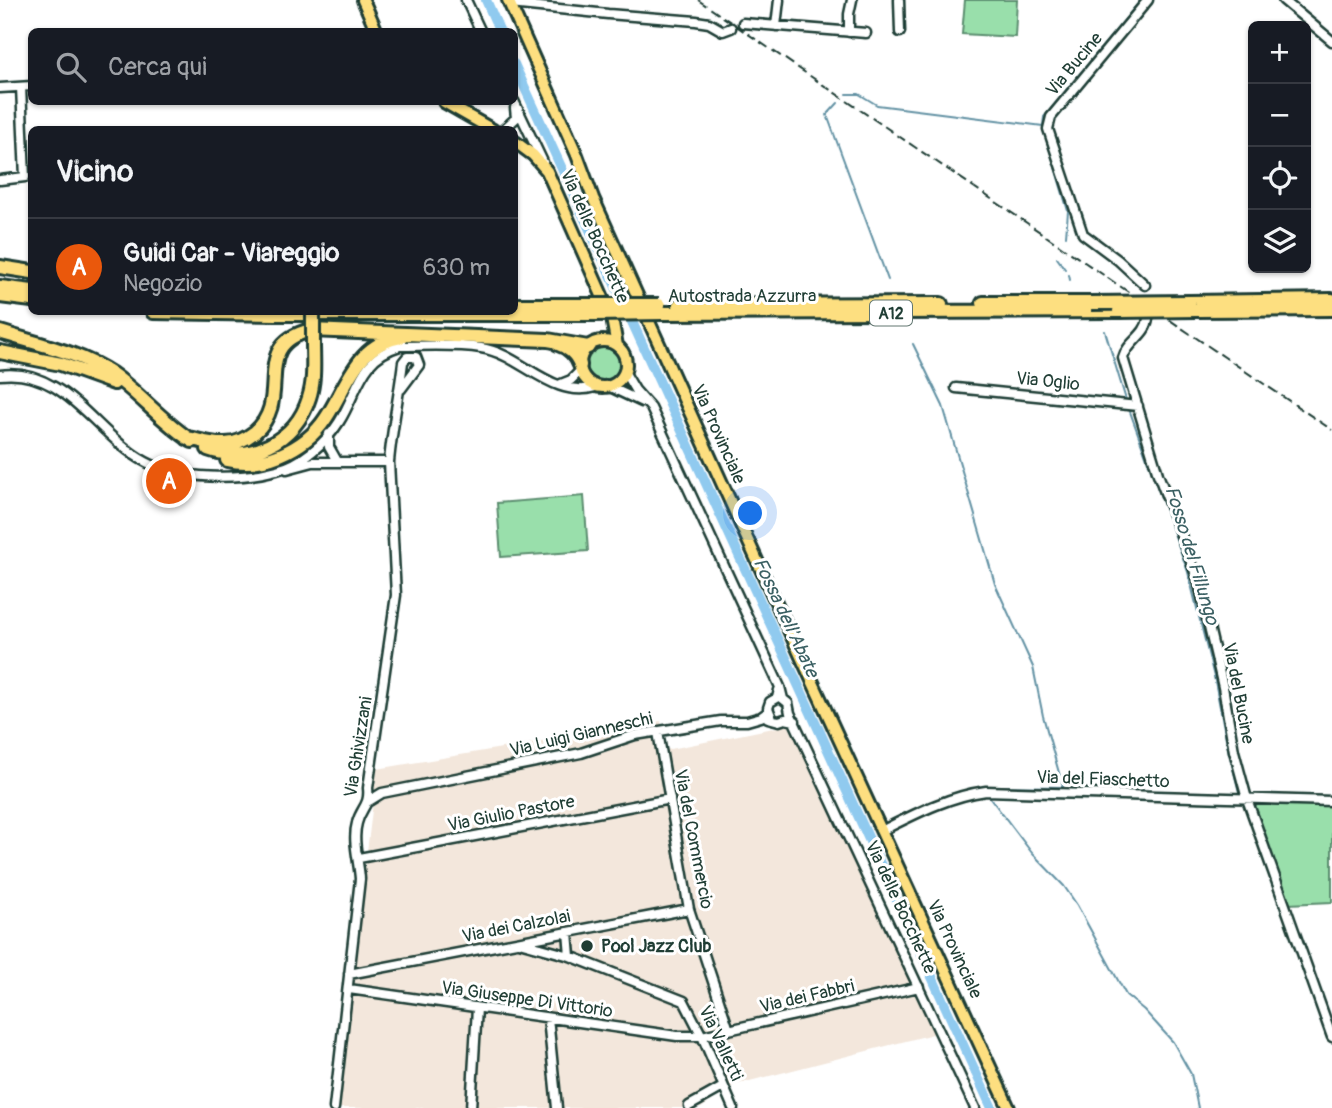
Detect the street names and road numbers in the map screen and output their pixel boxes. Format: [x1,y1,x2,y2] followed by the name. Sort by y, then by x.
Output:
[1041,27,1108,101] street label: Via Bucine
[555,166,634,307] street label: Via delle Bocchette
[668,285,816,308] street label: Autostrada Azzurra
[870,300,912,326] road number: A12
[1015,367,1081,396] street label: Via Oglio
[686,381,751,488] street label: Via Provinciale
[1217,640,1260,746] street label: Via del Bucine
[339,695,378,799] street label: Via Ghivizzani
[507,707,655,762] street label: Via Luigi Gianneschi
[1036,766,1170,793] street label: Via del Fiaschetto
[669,767,718,911] street label: Via del Commercio
[446,790,577,837] street label: Via Giulio Pastore
[860,837,942,978] street label: Via delle Bocchette
[922,896,988,1003] street label: Via Provinciale
[460,905,572,948] street label: Via dei Calzolai
[757,974,857,1019] street label: Via dei Fabbri
[440,976,615,1023] street label: Via Giuseppe Di Vittorio
[693,1002,748,1085] street label: Via Valletti

